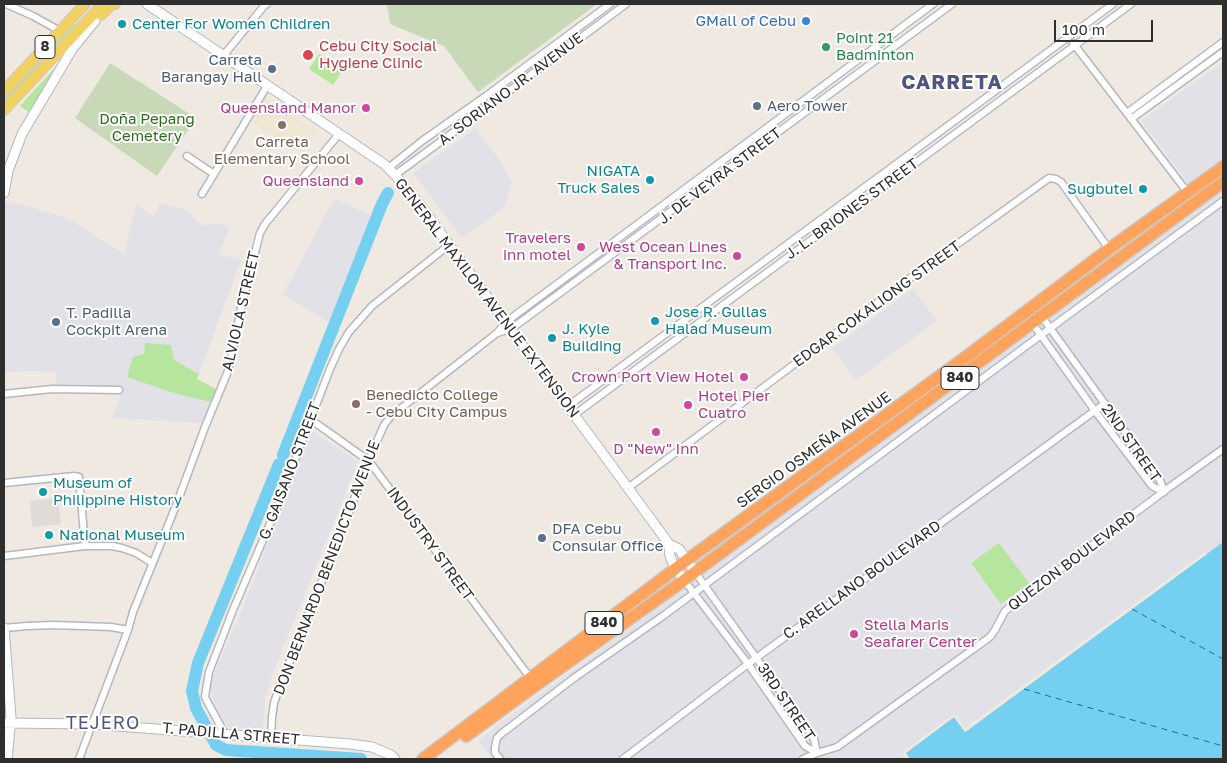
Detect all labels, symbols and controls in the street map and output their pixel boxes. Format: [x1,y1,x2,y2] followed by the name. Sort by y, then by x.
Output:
[1057,10,1156,42] scale bar
[695,12,796,30] place label: GMall of Cebu
[132,15,330,33] place label: Center For Women Children
[800,15,812,27] marker: GMall of Cebu
[116,18,128,30] marker: Center For Women Children
[1062,20,1105,38] text: 100 m
[435,29,587,149] street label: A. SORIANO JR. AVENUE
[836,29,914,64] place label: Point 21 Badminton
[35,36,55,58] road number: 8
[319,37,437,72] place label: Cebu City Social Hygiene Clinic
[820,41,832,53] marker: Point 21 Badminton
[301,48,315,62] marker: Cebu City Social Hygiene Clinic
[161,51,262,86] place label: Carreta Barangay Hall
[266,63,278,75] marker: Carreta Barangay Hall
[900,71,1004,95] district label: CARRETA
[767,97,847,115] place label: Aero Tower
[220,99,356,117] place label: Queensland Manor
[751,100,763,112] marker: Aero Tower
[360,102,372,114] marker: Queensland Manor
[99,110,195,145] park label: Doña Pepang Cemetery
[276,119,288,131] marker: Carreta Elementary School
[655,124,785,228] street label: J. DE VEYRA STREET
[214,133,350,168] place label: Carreta Elementary School
[782,155,922,263] street label: J. L. BRIONES STREET
[557,162,640,197] place label: NIGATA Truck Sales
[263,172,349,190] place label: Queensland
[644,174,656,186] marker: NIGATA Truck Sales
[353,175,365,187] marker: Queensland
[391,175,583,421] street label: GENERAL MAXILOM AVENUE EXTENSION
[1067,180,1133,198] place label: Sugbutel
[1137,183,1149,195] marker: Sugbutel
[503,229,571,264] place label: Travelers inn motel
[790,237,964,371] street label: EDGAR COKALIONG STREET
[599,238,727,273] place label: West Ocean Lines & Transport Inc.
[575,241,587,253] marker: Travelers inn motel
[218,249,264,373] street label: ALVIOLA STREET
[731,250,743,262] marker: West Ocean Lines & Transport Inc.
[665,303,772,338] place label: Jose R. Gullas Halad Museum
[66,304,167,339] place label: T. Padilla Cockpit Arena
[649,315,661,327] marker: Jose R. Gullas Halad Museum
[50,316,62,328] marker: T. Padilla Cockpit Arena
[562,320,621,355] place label: J. Kyle Building
[546,332,558,344] marker: J. Kyle Building
[941,366,979,389] road number: 840
[571,368,734,386] place label: Crown Port View Hotel
[738,371,750,383] marker: Crown Port View Hotel
[366,386,507,421] place label: Benedicto College - Cebu City Campus
[698,387,770,422] place label: Hotel Pier Cuatro
[733,388,895,512] street label: SERGIO OSMEÑA AVENUE
[350,398,362,410] marker: Benedicto College - Cebu City Campus
[682,399,694,411] marker: Hotel Pier Cuatro
[255,400,325,542] street label: G. GAISANO STREET
[1098,401,1164,485] street label: 2ND STREET
[650,426,662,438] marker: D "New" Inn
[270,438,384,698] street label: DON BERNARDO BENEDICTO AVENUE
[613,440,699,458] place label: D "New" Inn
[53,474,182,509] place label: Museum of Philippine History
[383,484,477,604] street label: INDUSTRY STREET
[37,486,49,498] marker: Museum of Philippine History
[1004,507,1140,615] street label: QUEZON BOULEVARD
[780,517,944,643] street label: C. ARELLANO BOULEVARD
[552,520,663,555] place label: DFA Cebu Consular Office
[59,526,185,544] place label: National Museum
[43,529,55,541] marker: National Museum
[536,532,548,544] marker: DFA Cebu Consular Office
[585,612,623,634] road number: 840
[864,616,977,651] place label: Stella Maris Seafarer Center
[848,628,860,640] marker: Stella Maris Seafarer Center
[753,660,819,744] street label: 3RD STREET
[65,712,141,734] district label: TEJERO
[162,719,300,749] street label: T. PADILLA STREET

